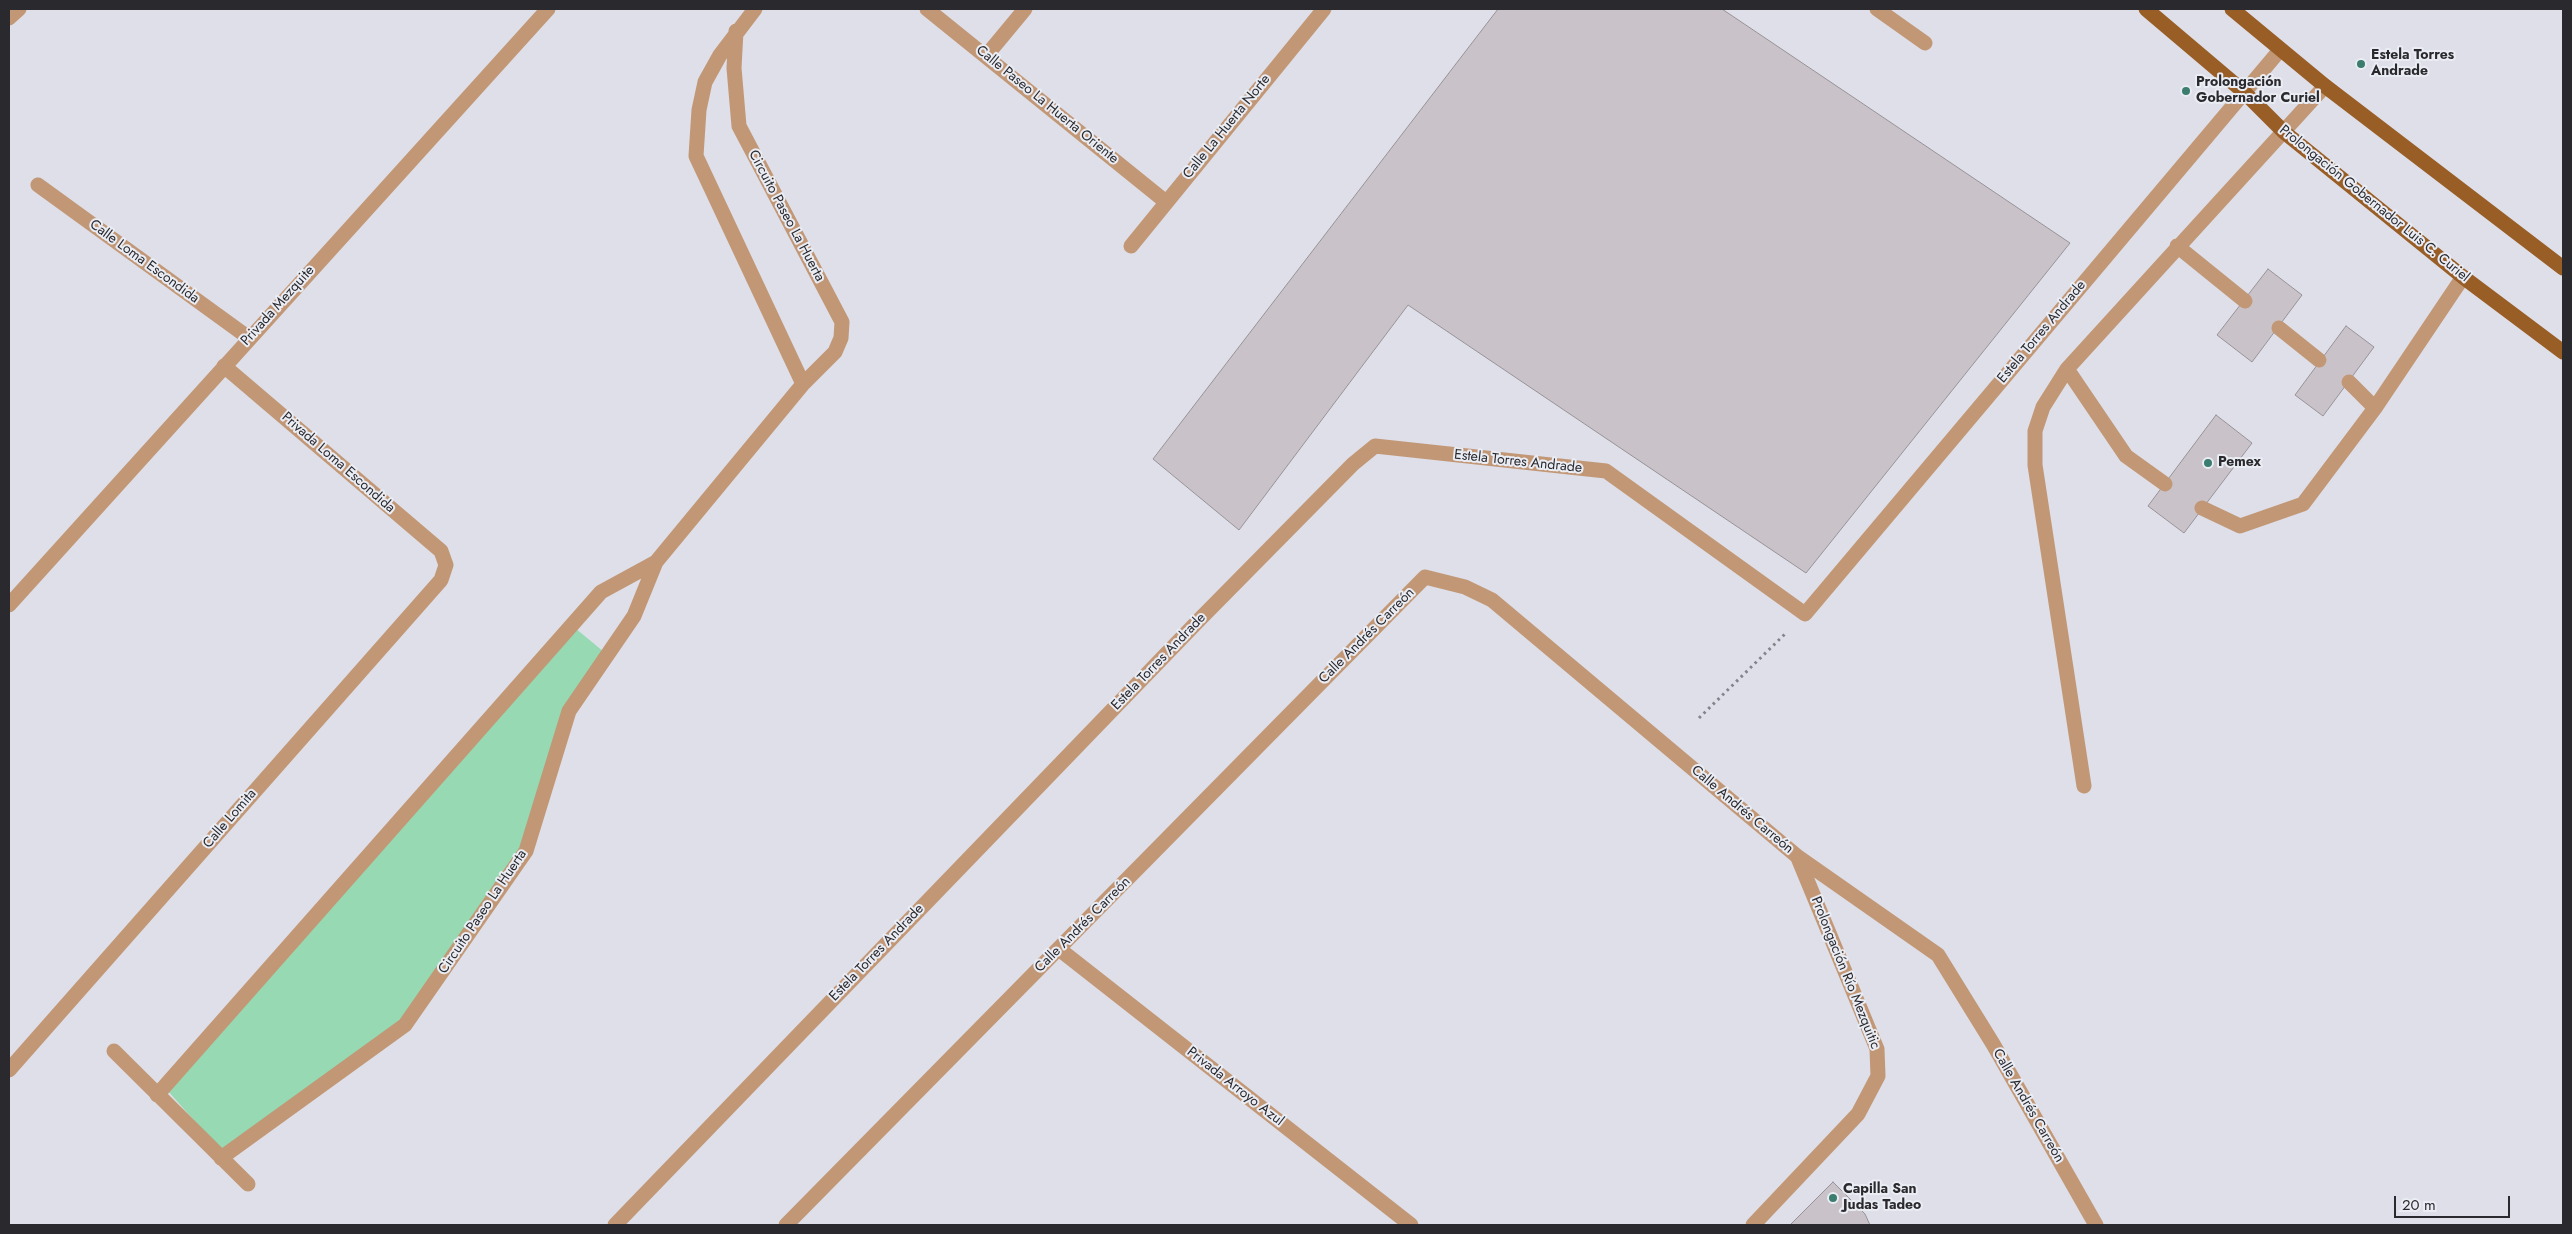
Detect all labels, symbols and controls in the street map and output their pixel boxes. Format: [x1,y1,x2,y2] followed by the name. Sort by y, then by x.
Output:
[972,42,1122,168] street label: Calle Paseo La Huerta Oriente
[2371,48,2454,80] place label: Estela Torres Andrade
[2355,58,2367,70] marker: Estela Torres Andrade
[1180,72,1274,182] street label: Calle La Huerta Norte
[2196,75,2320,108] place label: Prolongación Gobernador Curiel
[2180,85,2192,97] marker: Prolongación Gobernador Curiel
[2276,122,2472,286] street label: Prolongación Gobernador Luis C. Curiel
[744,148,828,284] street label: Circuito Paseo La Huerta
[86,217,202,307] street label: Calle Loma Escondida
[238,263,318,349] street label: Privada Mezquite
[1994,277,2090,387] street label: Estela Torres Andrade
[278,409,398,517] street label: Privada Loma Escondida
[1453,447,1583,477] street label: Estela Torres Andrade
[2218,455,2261,471] place label: Pemex
[2202,457,2214,469] marker: Pemex
[1316,585,1418,687] street label: Calle Andrés Carreón
[1108,610,1210,714] street label: Estela Torres Andrade
[1687,762,1797,858] street label: Calle Andrés Carreón
[200,786,260,852] street label: Calle Lomita
[435,847,531,977] street label: Circuito Paseo La Huerta
[1032,874,1134,976] street label: Calle Andrés Carreón
[1807,894,1883,1052] street label: Prolongación Río Mezquitic
[826,901,928,1005] street label: Estela Torres Andrade
[1183,1044,1287,1130] street label: Privada Arroyo Azul
[1989,1046,2067,1166] street label: Calle Andrés Carreón
[1843,1182,1921,1214] place label: Capilla San Judas Tadeo
[2397,1186,2513,1218] scale bar
[1827,1192,1839,1204] marker: Capilla San Judas Tadeo
[2402,1194,2436,1216] text: 20 m

